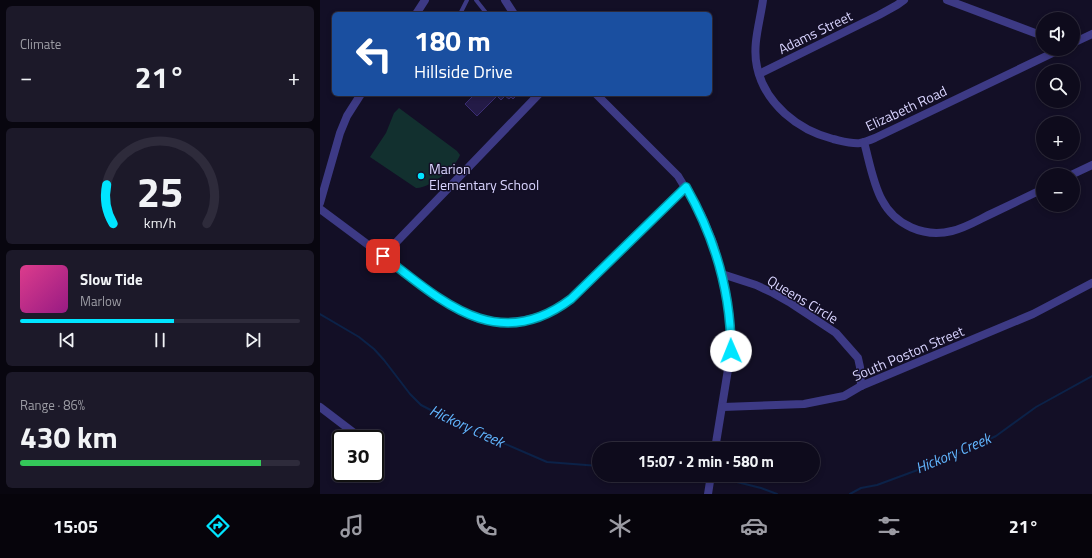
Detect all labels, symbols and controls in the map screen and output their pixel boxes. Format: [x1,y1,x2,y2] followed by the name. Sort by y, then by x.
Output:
[774,5,856,59] street label: Adams Street
[1036,12,1080,212] map controls
[1036,12,1080,56] button: sound
[414,19,491,62] text: 180 m
[348,28,400,80] icon: left
[20,34,61,54] text: Climate
[135,54,185,100] text: 21°
[414,58,513,85] text: Hillside Drive
[20,60,32,94] text: −
[288,60,300,94] text: +
[1036,64,1080,108] button: search
[862,80,950,136] street label: Elizabeth Road
[1036,116,1080,160] button: +
[429,158,539,195] place label: Marion Elementary School
[137,160,183,223] text: 25
[1036,168,1080,212] button: −
[416,171,426,181] marker: Marion Elementary School
[144,212,176,234] text: km/h
[366,239,400,273] pin
[372,245,394,267] icon: arrive
[80,268,143,291] text: Slow Tide
[763,269,843,329] street label: Queens Circle
[80,291,122,311] text: Marlow
[849,320,967,386] street label: South Poston Street
[56,329,78,351] icon: previous
[149,329,171,351] icon: pause
[242,329,264,351] icon: next
[710,330,752,372] position arrow
[20,395,85,415] text: Range · 86%
[426,399,510,454] water label: Hickory Creek
[20,414,118,460] text: 430 km
[912,426,996,479] water label: Hickory Creek
[332,430,384,482] speed limit sign: 30
[638,450,774,473] text: 15:07 · 2 min · 580 m
[204,512,232,540] icon: directions
[338,512,366,540] icon: music
[472,512,500,540] icon: phone
[606,512,634,540] icon: climate
[740,512,768,540] icon: car
[875,512,903,540] icon: filters
[53,513,98,540] text: 15:05
[1009,513,1039,540] text: 21°

